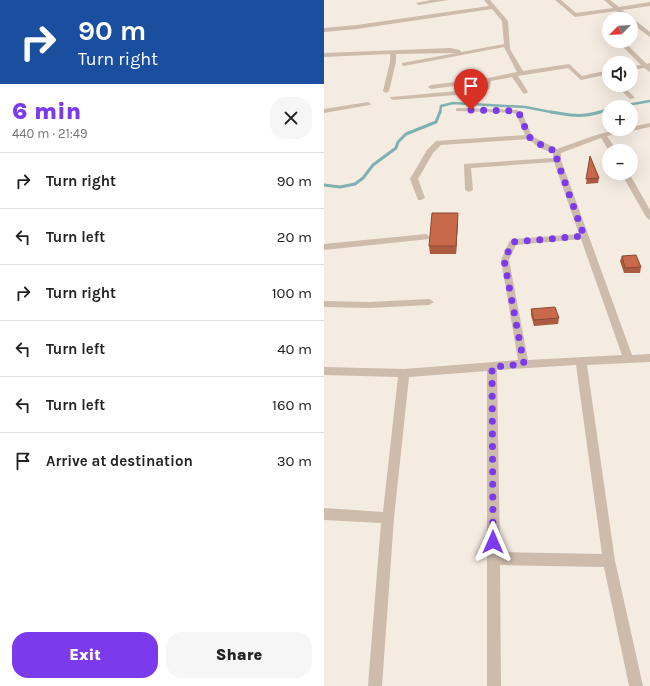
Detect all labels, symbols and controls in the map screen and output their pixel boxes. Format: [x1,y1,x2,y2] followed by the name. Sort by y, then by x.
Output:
[602,12,638,48] north arrow
[602,12,638,180] map controls
[78,14,146,47] text: 90 m
[12,16,64,68] icon: right
[78,48,158,70] text: Turn right
[602,56,638,92] button: sound
[454,69,488,110] pin
[460,75,482,97] icon: arrive
[12,97,81,125] text: 6 min
[270,97,312,139] button: close
[602,100,638,136] button: +
[12,126,88,141] text: 440 m · 21:49
[602,144,638,180] button: −
[12,170,34,192] icon: right
[46,172,116,190] text: Turn right
[277,172,312,190] text: 90 m
[12,226,34,248] icon: left
[46,228,105,246] text: Turn left
[277,228,312,246] text: 20 m
[12,282,34,304] icon: right
[46,284,116,302] text: Turn right
[272,284,312,302] text: 100 m
[12,338,34,360] icon: left
[46,340,105,358] text: Turn left
[277,340,312,358] text: 40 m
[12,394,34,416] icon: left
[46,396,105,414] text: Turn left
[272,396,312,414] text: 160 m
[12,450,34,472] icon: arrive
[46,452,193,470] text: Arrive at destination
[277,452,312,470] text: 30 m
[472,521,514,563] position arrow
[12,632,158,678] button: Exit
[166,632,312,678] button: Share

